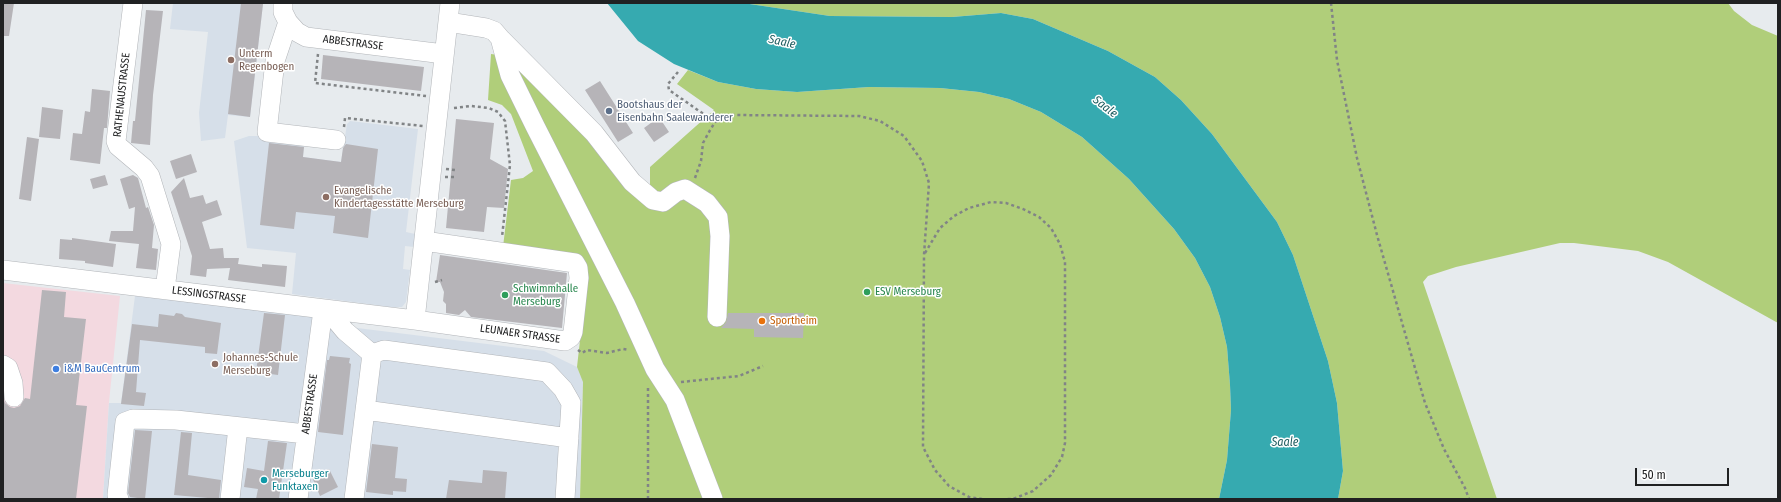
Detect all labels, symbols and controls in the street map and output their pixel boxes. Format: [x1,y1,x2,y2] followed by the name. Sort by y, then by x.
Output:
[767,32,797,52] water label: Saale
[322,33,384,53] street label: ABBESTRASSE
[239,47,294,73] place label: Unterm Regenbogen
[111,52,133,138] street label: RATHENAUSTRASSE
[226,55,236,65] marker: Unterm Regenbogen
[1090,93,1120,121] water label: Saale
[617,98,733,124] place label: Bootshaus der Eisenbahn Saalewanderer
[604,106,614,116] marker: Bootshaus der Eisenbahn Saalewanderer
[334,184,464,210] place label: Evangelische Kindertagesstätte Merseburg
[321,192,331,202] marker: Evangelische Kindertagesstätte Merseburg
[513,282,578,308] place label: Schwimmhalle Merseburg
[171,284,247,306] street label: LESSINGSTRASSE
[875,285,941,299] place label: ESV Merseburg
[862,287,872,297] marker: ESV Merseburg
[500,290,510,300] marker: Schwimmhalle Merseburg
[770,314,817,328] place label: Sportheim
[757,316,767,326] marker: Sportheim
[479,322,561,346] street label: LEUNAER STRASSE
[223,351,298,377] place label: Johannes-Schule Merseburg
[210,359,220,369] marker: Johannes-Schule Merseburg
[64,362,140,376] place label: i&M BauCentrum
[51,364,61,374] marker: i&M BauCentrum
[299,373,321,435] street label: ABBESTRASSE
[1271,436,1299,450] water label: Saale
[1637,460,1731,486] scale bar
[272,467,329,493] place label: Merseburger Funktaxen
[1642,468,1666,482] text: 50 m
[259,475,269,485] marker: Merseburger Funktaxen

